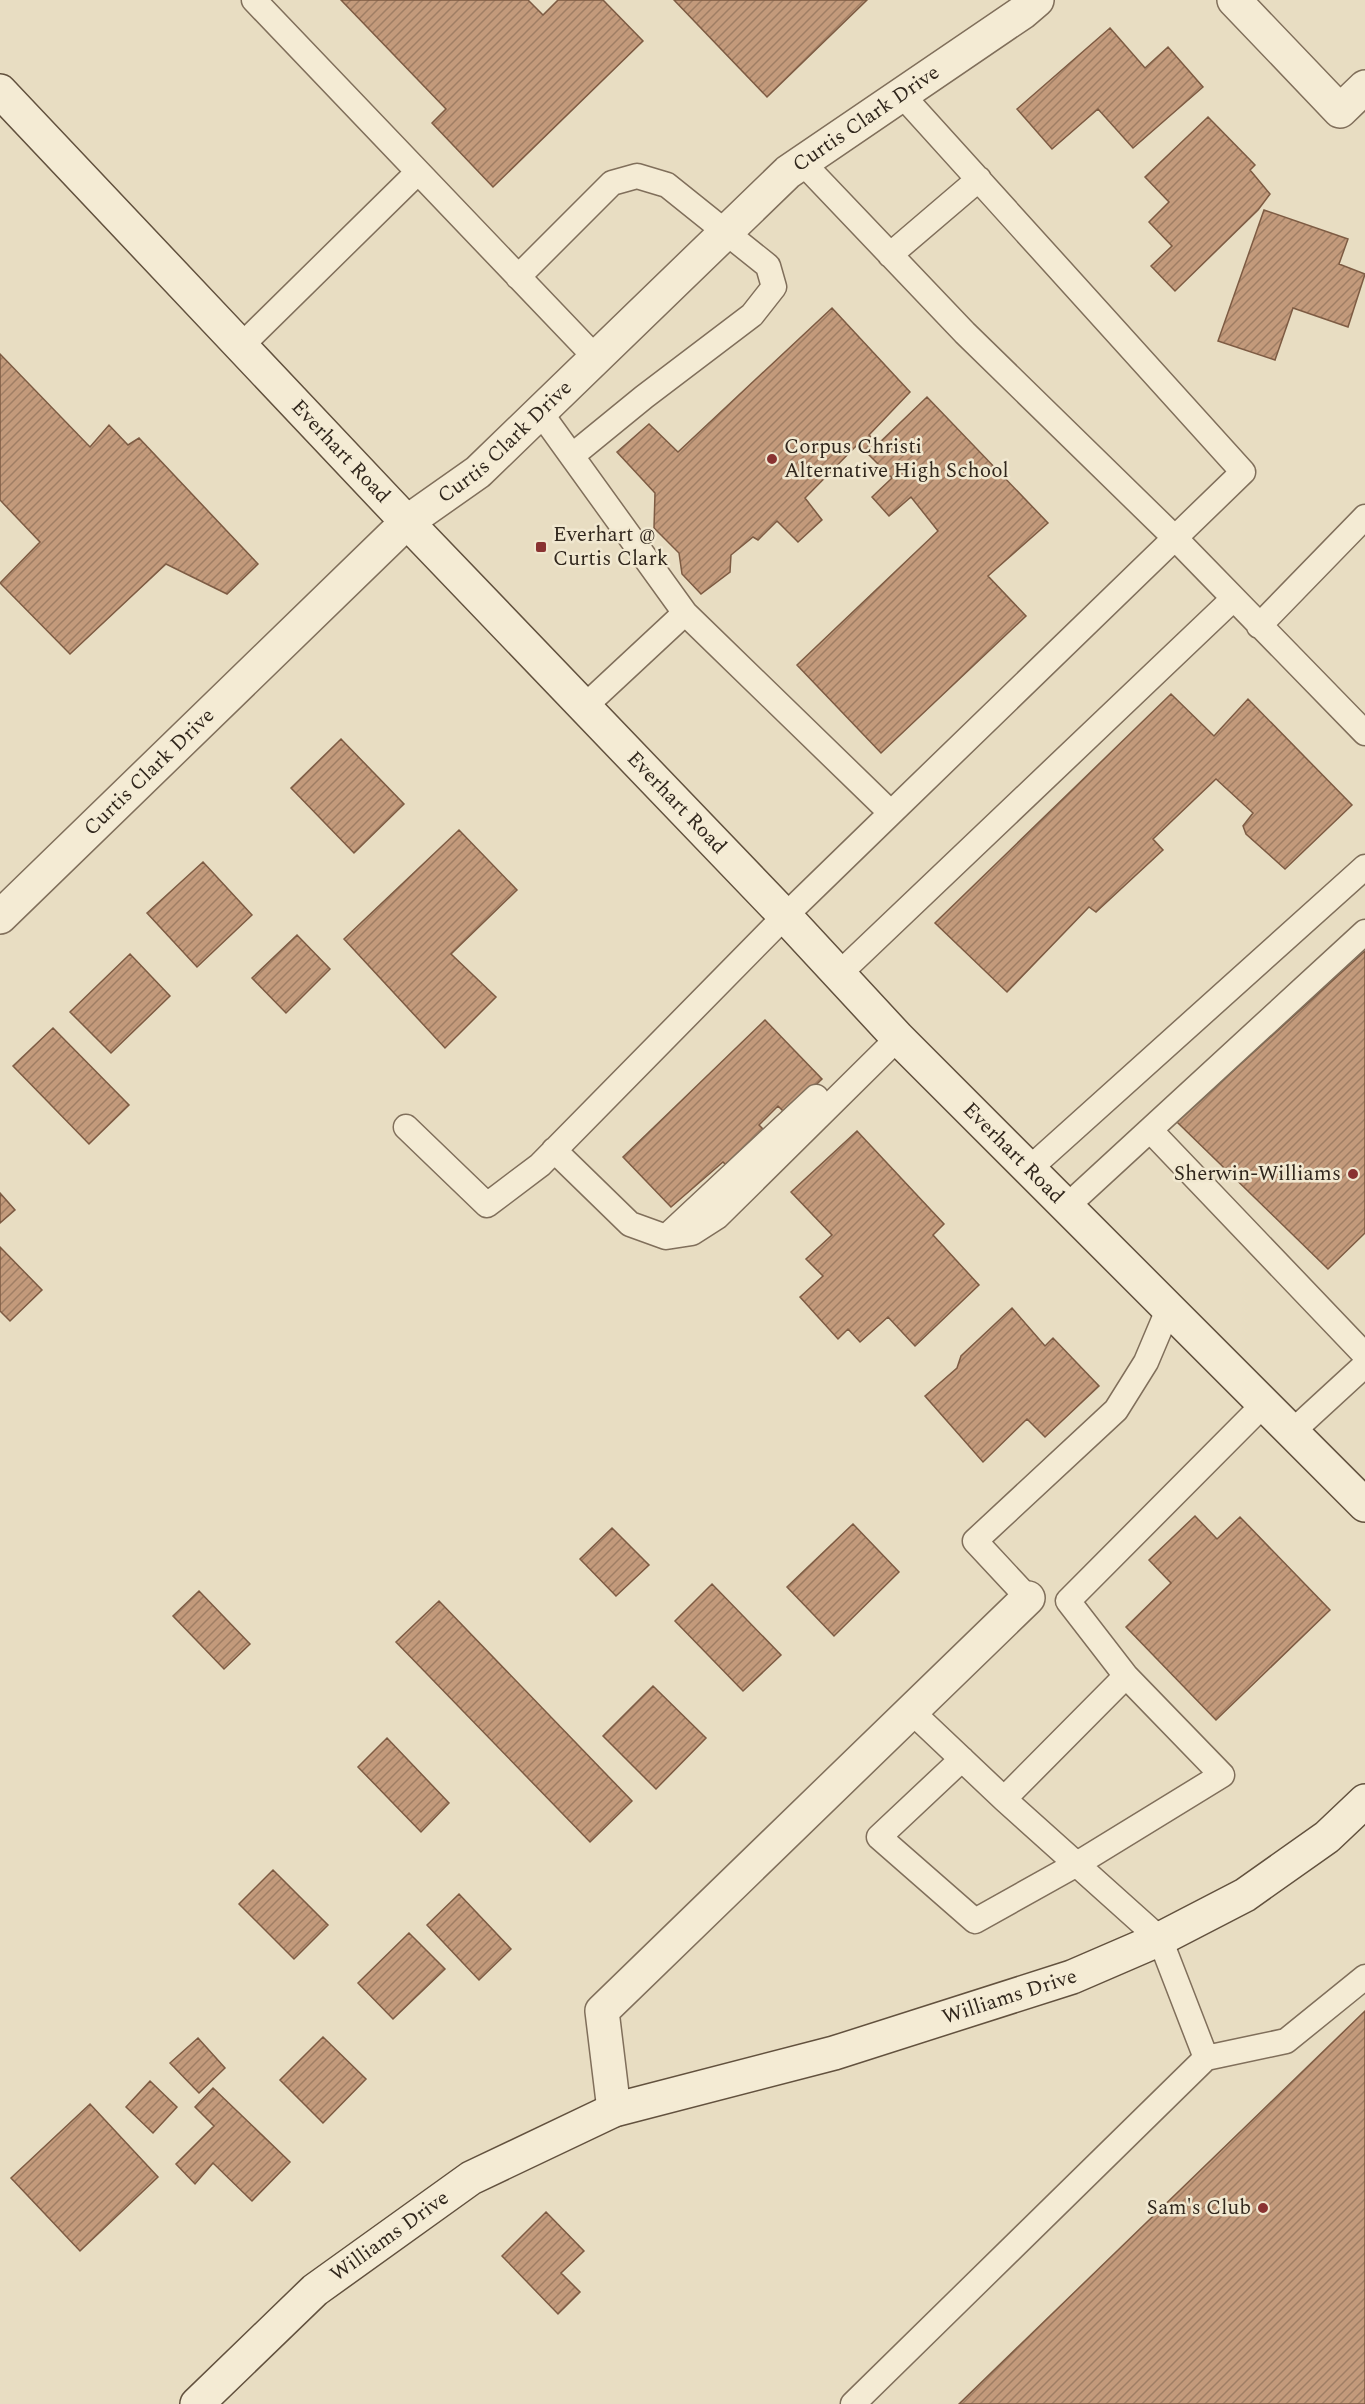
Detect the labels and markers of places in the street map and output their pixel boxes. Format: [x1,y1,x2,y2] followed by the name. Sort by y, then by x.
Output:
[784,431,1009,487] place label: Corpus Christi Alternative High School
[765,452,779,466] marker: Corpus Christi Alternative High School
[553,519,669,575] place label: Everhart @ Curtis Clark
[534,540,548,554] marker: Everhart @ Curtis Clark
[1174,1158,1341,1190] place label: Sherwin-Williams
[1346,1167,1360,1181] marker: Sherwin-Williams
[1147,2192,1251,2224] place label: Sam's Club
[1256,2201,1270,2215] marker: Sam's Club

